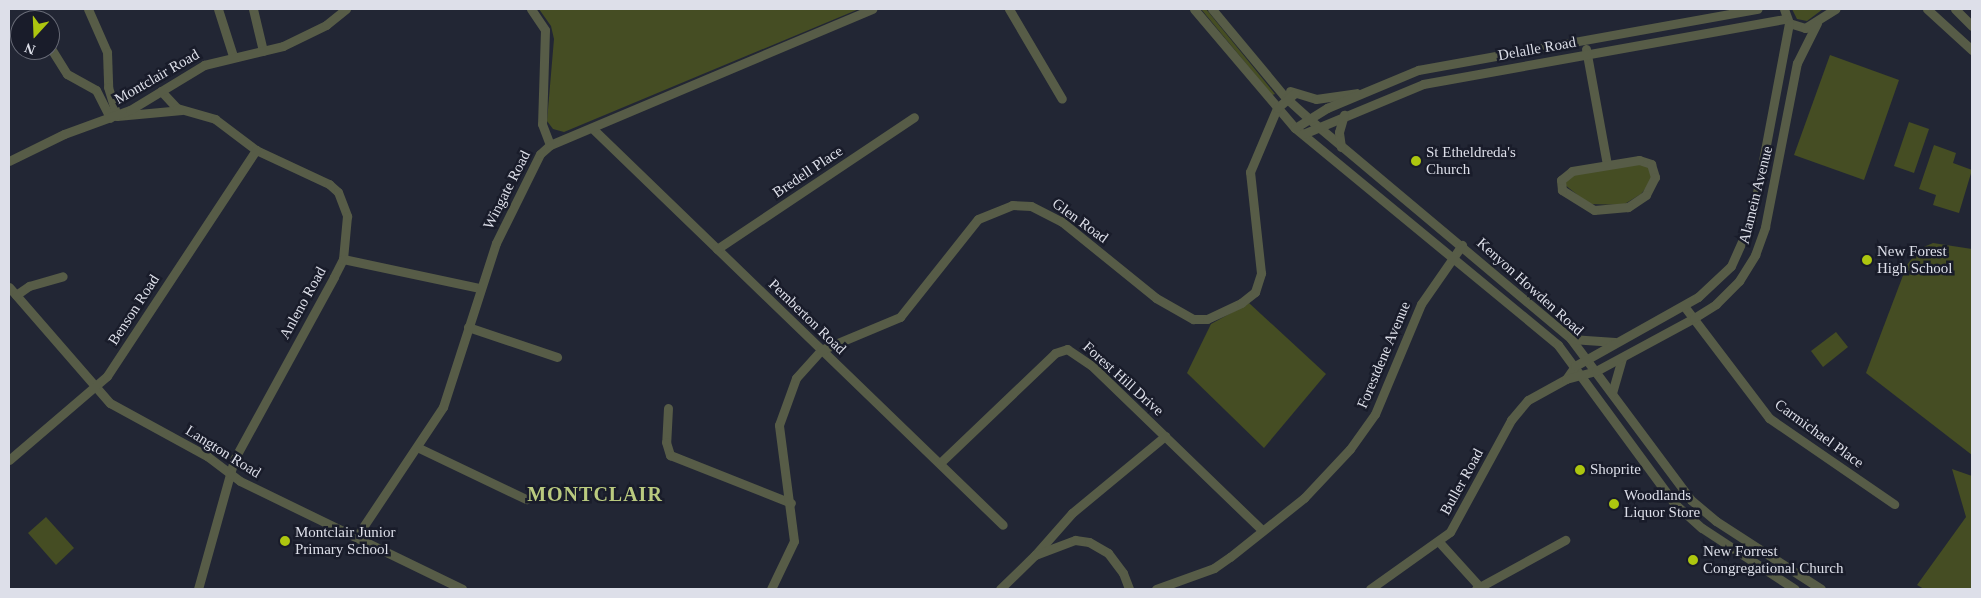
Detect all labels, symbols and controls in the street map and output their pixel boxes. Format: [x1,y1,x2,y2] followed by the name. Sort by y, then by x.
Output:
[10,10,60,60] north arrow
[1497,33,1577,65] street label: Delalle Road
[23,40,37,57] text: N
[112,46,202,108] street label: Montclair Road
[770,142,846,202] street label: Bredell Place
[1426,143,1516,178] place label: St Etheldreda's Church
[1735,144,1777,246] street label: Alamein Avenue
[480,148,534,232] street label: Wingate Road
[1410,155,1422,167] marker: St Etheldreda's Church
[1049,195,1111,247] street label: Glen Road
[1473,234,1587,340] street label: Kenyon Howden Road
[1877,242,1952,277] place label: New Forest High School
[1861,254,1873,266] marker: New Forest High School
[276,264,330,342] street label: Anleno Road
[105,271,163,349] street label: Benson Road
[765,276,849,358] street label: Pemberton Road
[1353,299,1415,411] street label: Forestdene Avenue
[1079,338,1167,420] street label: Forest Hill Drive
[1771,396,1867,472] street label: Carmichael Place
[182,422,264,482] street label: Langton Road
[1436,446,1488,518] street label: Buller Road
[1590,461,1641,479] place label: Shoprite
[1574,464,1586,476] marker: Shoprite
[526,482,664,506] district label: MONTCLAIR
[1624,486,1700,521] place label: Woodlands Liquor Store
[1608,498,1620,510] marker: Woodlands Liquor Store
[295,523,395,558] place label: Montclair Junior Primary School
[279,535,291,547] marker: Montclair Junior Primary School
[1703,542,1843,577] place label: New Forrest Congregational Church
[1687,554,1699,566] marker: New Forrest Congregational Church

